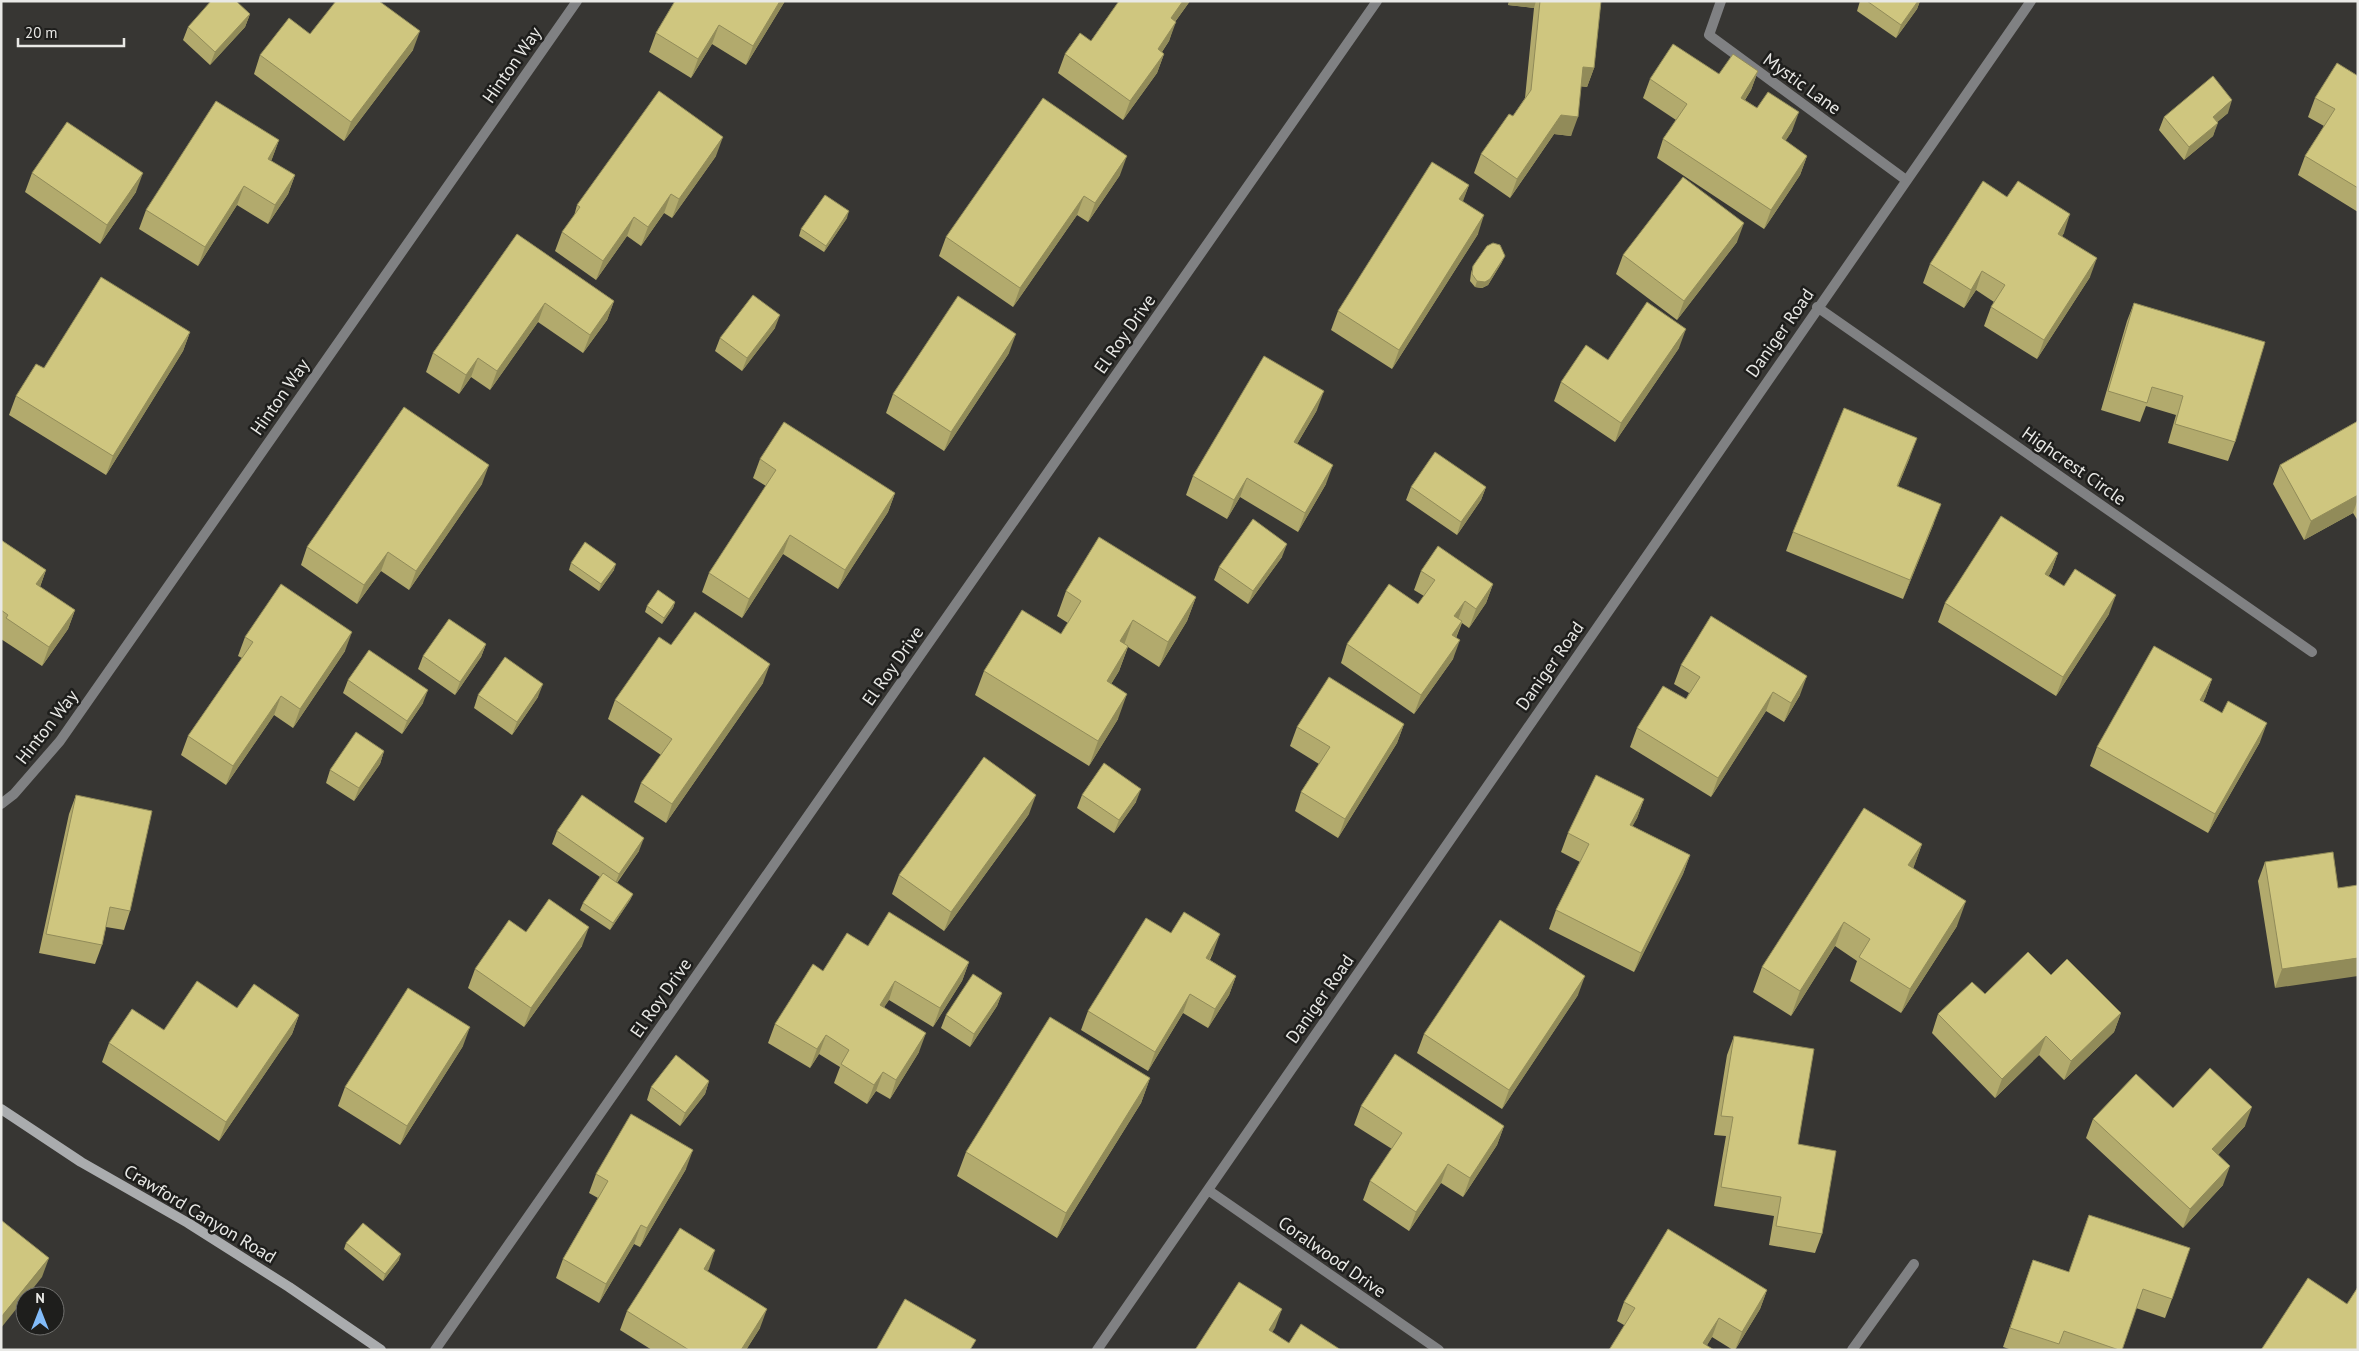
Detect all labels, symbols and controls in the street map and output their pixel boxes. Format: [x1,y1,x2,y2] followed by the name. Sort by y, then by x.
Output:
[18,15,124,47] scale bar
[477,22,547,107] street label: Hinton Way
[25,23,58,42] text: 20 m
[1759,48,1846,119] street label: Mystic Lane
[1741,284,1819,382] street label: Daniger Road
[1089,289,1160,378] street label: El Roy Drive
[245,354,315,439] street label: Hinton Way
[2018,421,2131,510] street label: Highcrest Circle
[1511,617,1589,715] street label: Daniger Road
[857,621,928,710] street label: El Roy Drive
[10,684,83,768] street label: Hinton Way
[1281,950,1359,1048] street label: Daniger Road
[625,953,696,1042] street label: El Roy Drive
[120,1159,280,1268] street label: Crawford Canyon Road
[1274,1211,1391,1302] street label: Coralwood Drive
[15,1286,65,1336] north arrow
[35,1289,45,1307] text: N

